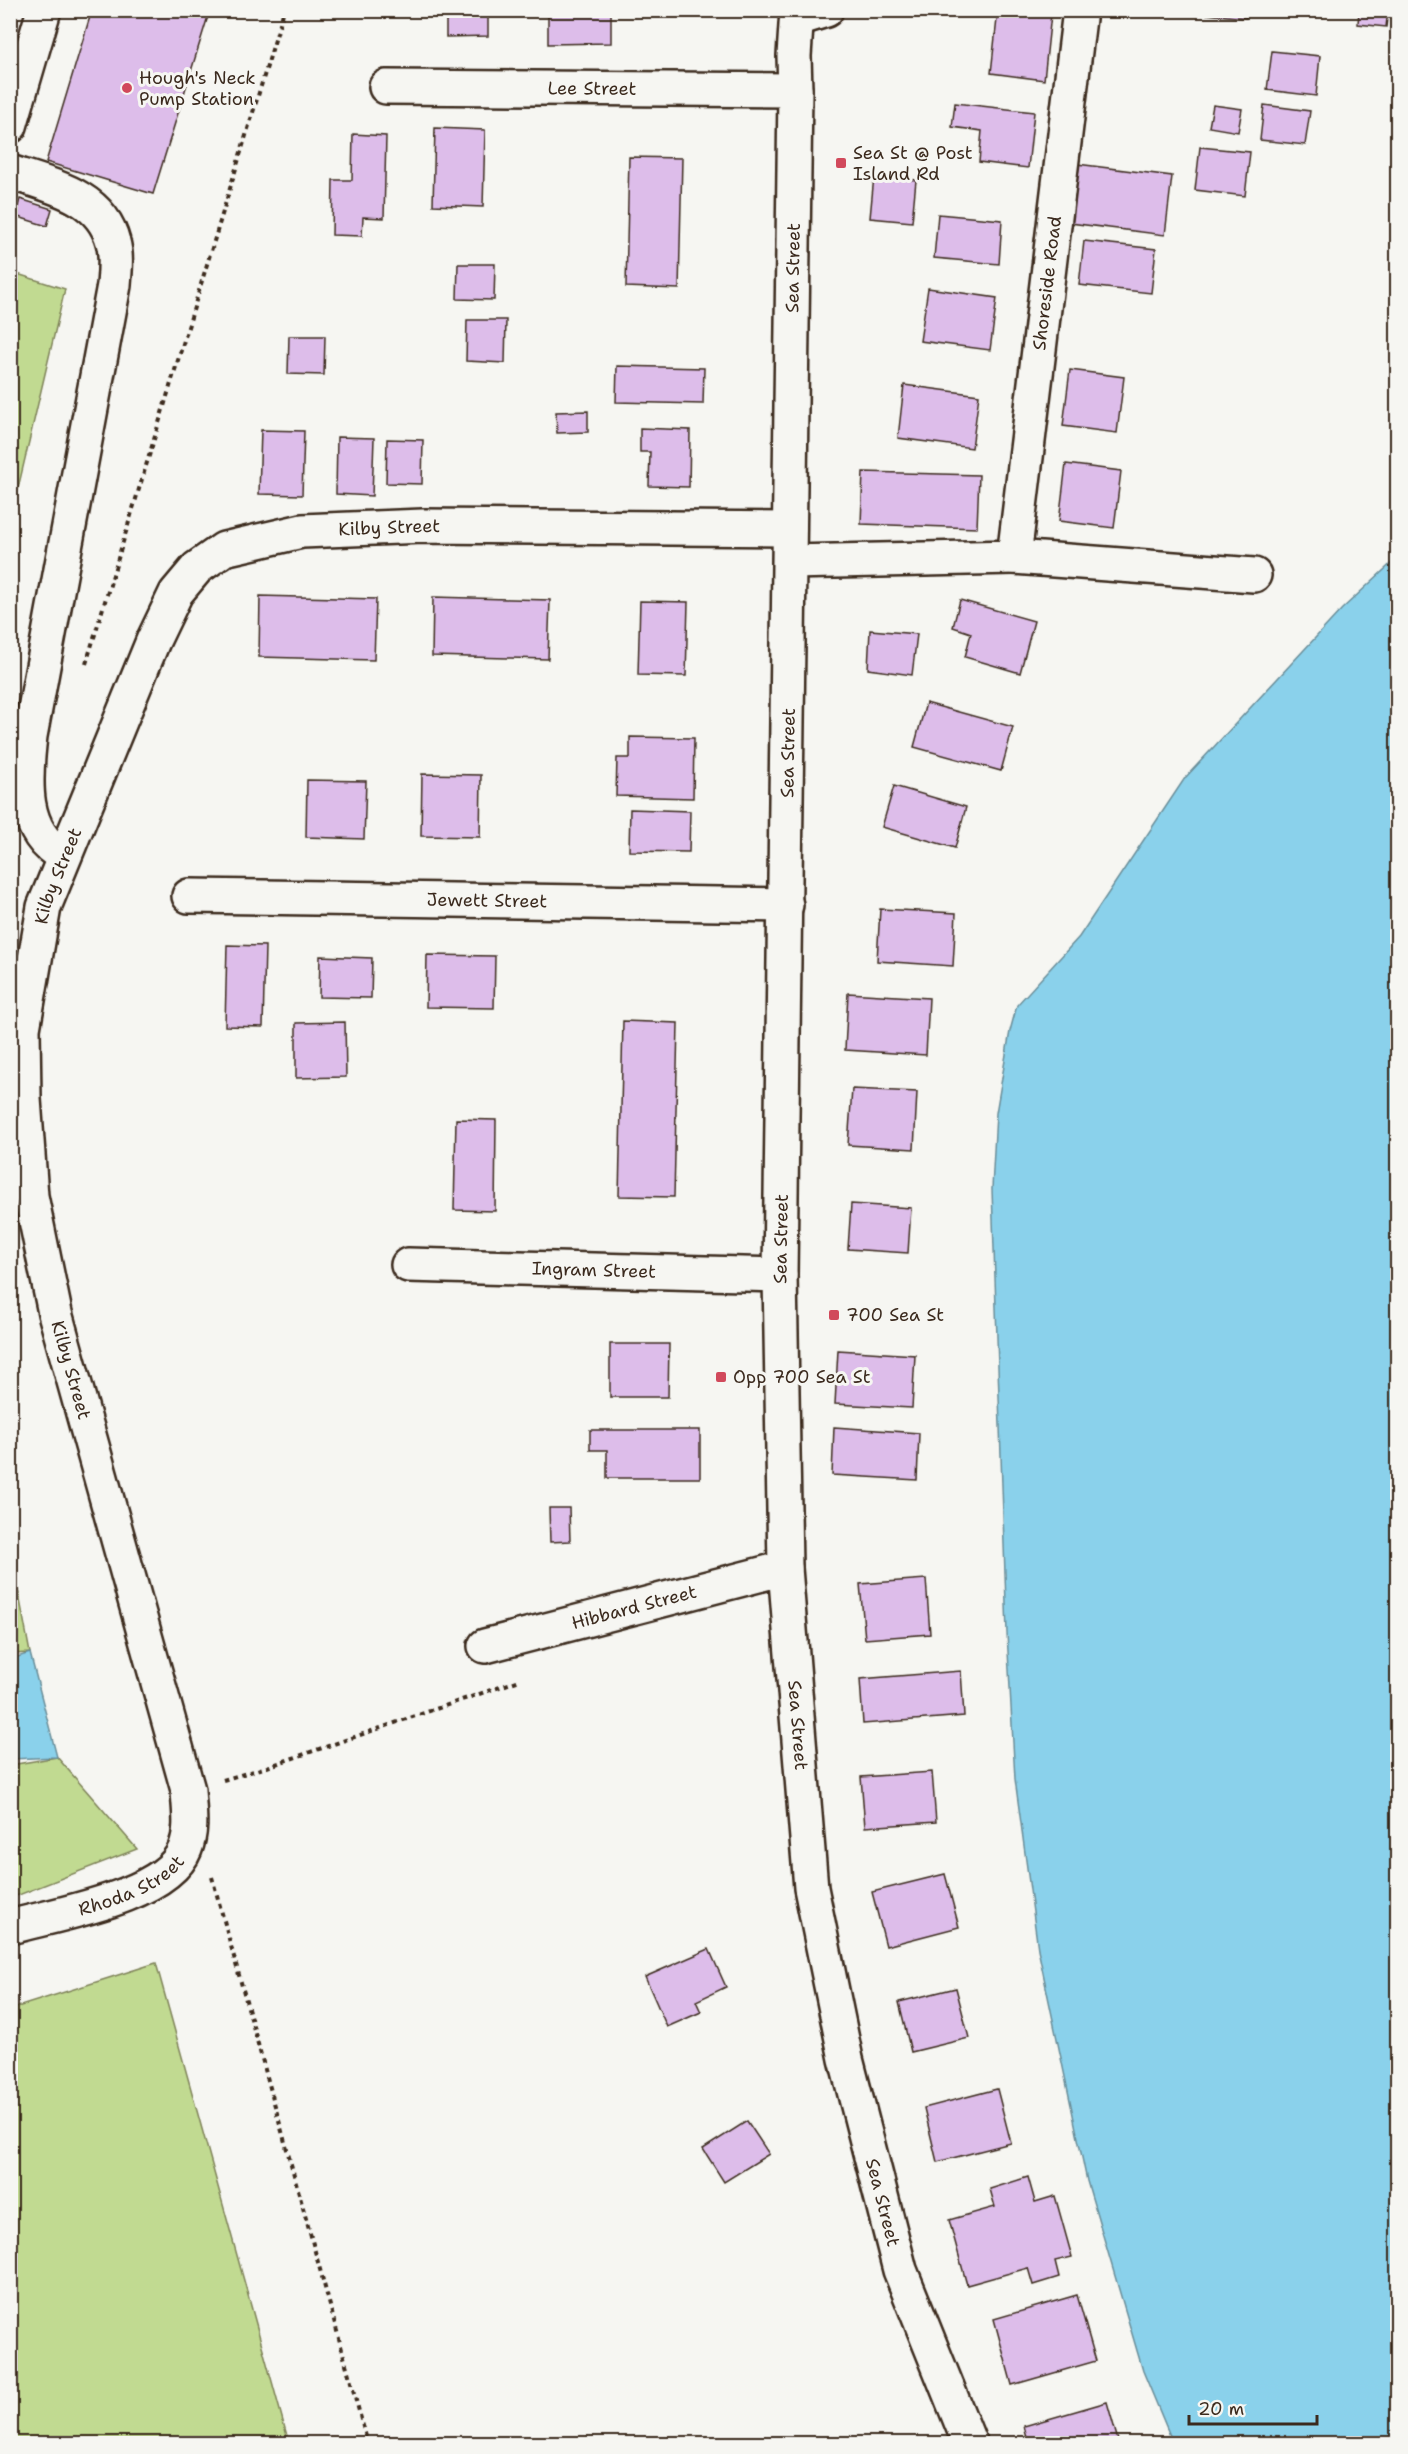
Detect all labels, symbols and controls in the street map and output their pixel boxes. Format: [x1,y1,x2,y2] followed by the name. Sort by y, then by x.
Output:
[139,66,256,111] place label: Hough's Neck Pump Station
[547,76,637,101] street label: Lee Street
[120,81,134,95] marker: Hough's Neck Pump Station
[853,141,973,186] place label: Sea St @ Post Island Rd
[834,156,848,170] marker: Sea St @ Post Island Rd
[1027,214,1067,352] street label: Shoreside Road
[780,223,806,313] street label: Sea Street
[338,514,440,541] street label: Kilby Street
[775,708,801,798] street label: Sea Street
[29,824,87,926] street label: Kilby Street
[427,888,548,913] street label: Jewett Street
[768,1194,794,1284] street label: Sea Street
[532,1256,656,1284] street label: Ingram Street
[846,1303,944,1327] place label: 700 Sea St
[827,1308,841,1322] marker: 700 Sea St
[45,1318,97,1422] street label: Kilby Street
[733,1365,871,1389] place label: Opp 700 Sea St
[714,1370,728,1384] marker: Opp 700 Sea St
[569,1579,699,1635] street label: Hibbard Street
[782,1679,813,1771] street label: Sea Street
[76,1850,190,1921] street label: Rhoda Street
[860,2156,906,2249] street label: Sea Street
[1189,2388,1316,2426] scale bar
[1198,2397,1244,2421] text: 20 m

